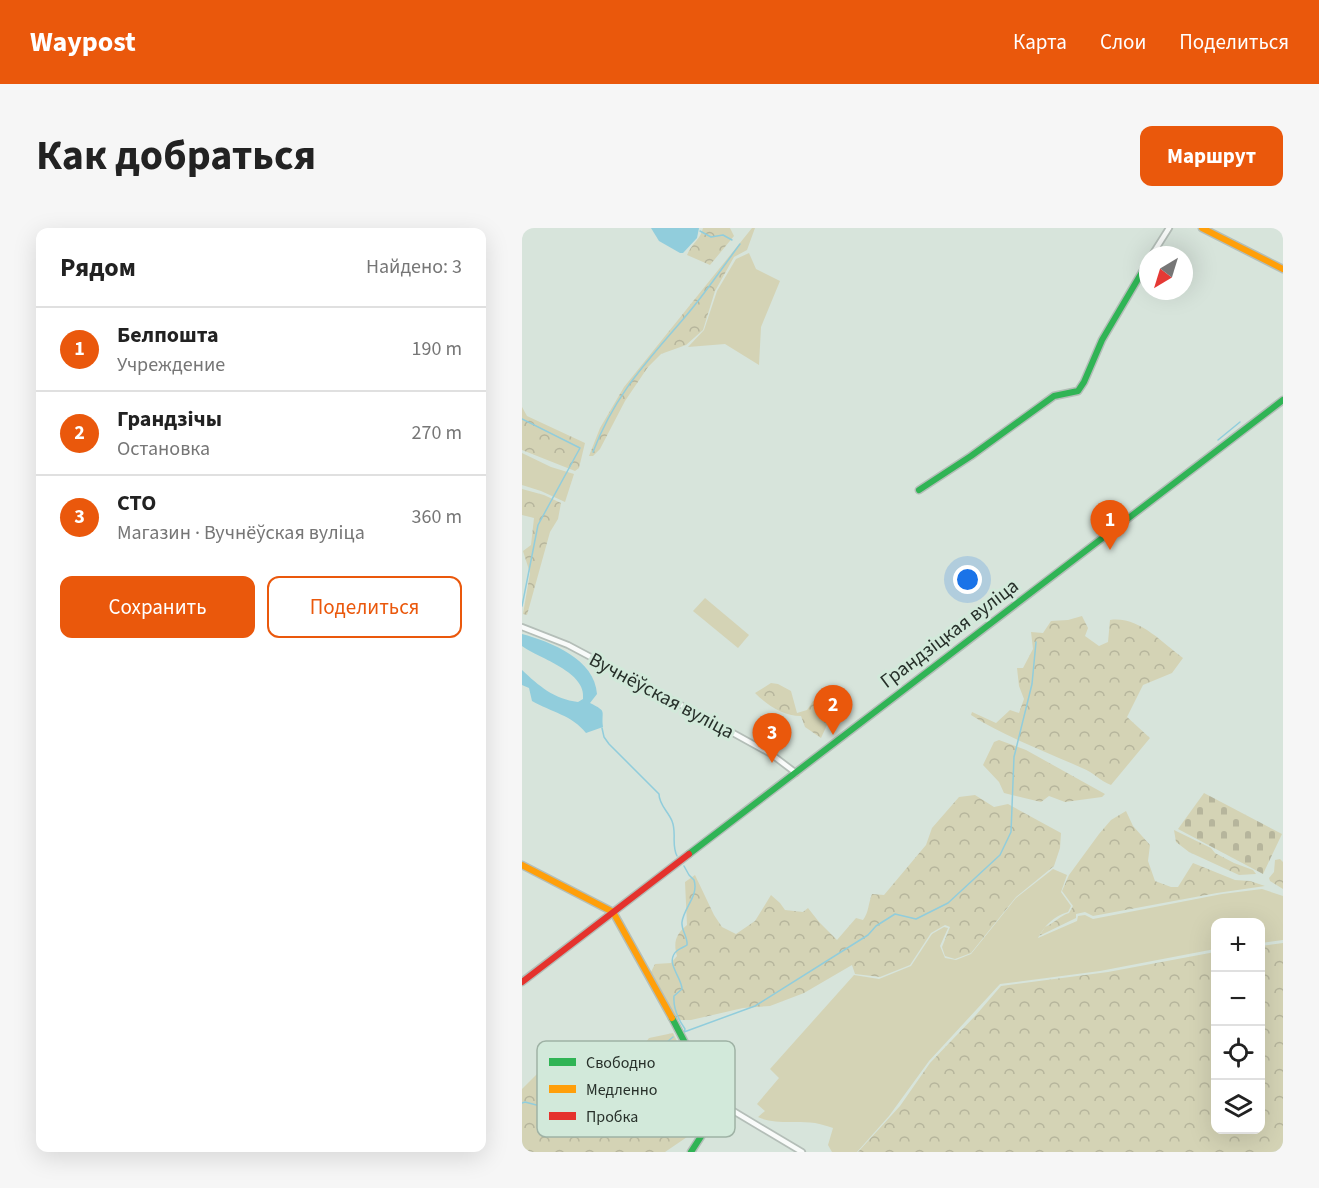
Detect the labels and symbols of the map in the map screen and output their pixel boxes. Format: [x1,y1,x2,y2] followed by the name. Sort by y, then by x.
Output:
[1139,246,1193,300] north arrow
[1090,500,1130,550] pin: 1
[953,565,982,594] your location
[874,572,1025,695] street label: Грандзіцкая вуліца
[584,646,739,746] street label: Вучнёўская вуліца
[814,686,852,735] pin: 2
[752,714,792,763] pin: 3
[537,1041,735,1137] legend
[586,1052,656,1074] text: Свободно
[586,1079,657,1101] text: Медленно
[586,1106,638,1128] text: Пробка

